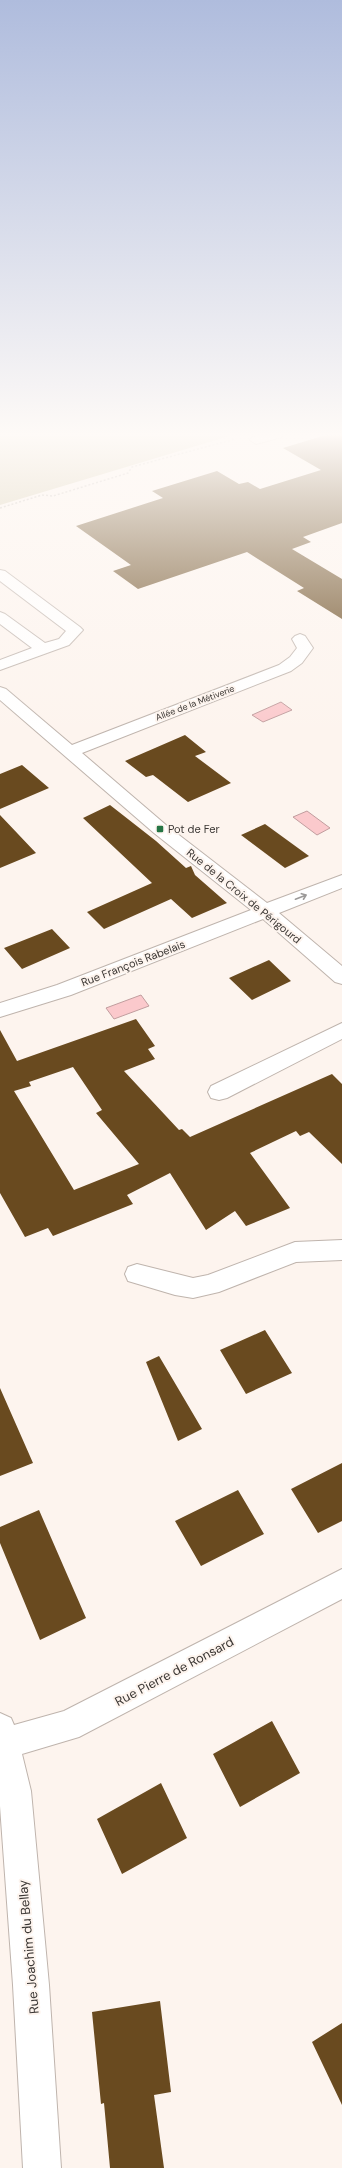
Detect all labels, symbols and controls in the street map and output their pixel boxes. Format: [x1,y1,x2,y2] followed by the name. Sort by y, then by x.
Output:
[154,682,236,724] street label: Allée de la Métiverie
[168,822,220,836] place label: Pot de Fer
[155,824,165,834] marker: Pot de Fer
[184,845,304,947] street label: Rue de la Croix de Périgourd
[295,892,307,900] one-way arrow
[79,937,187,989] street label: Rue François Rabelais
[112,1633,237,1710] street label: Rue Pierre de Ronsard
[14,1879,43,2015] street label: Rue Joachim du Bellay

